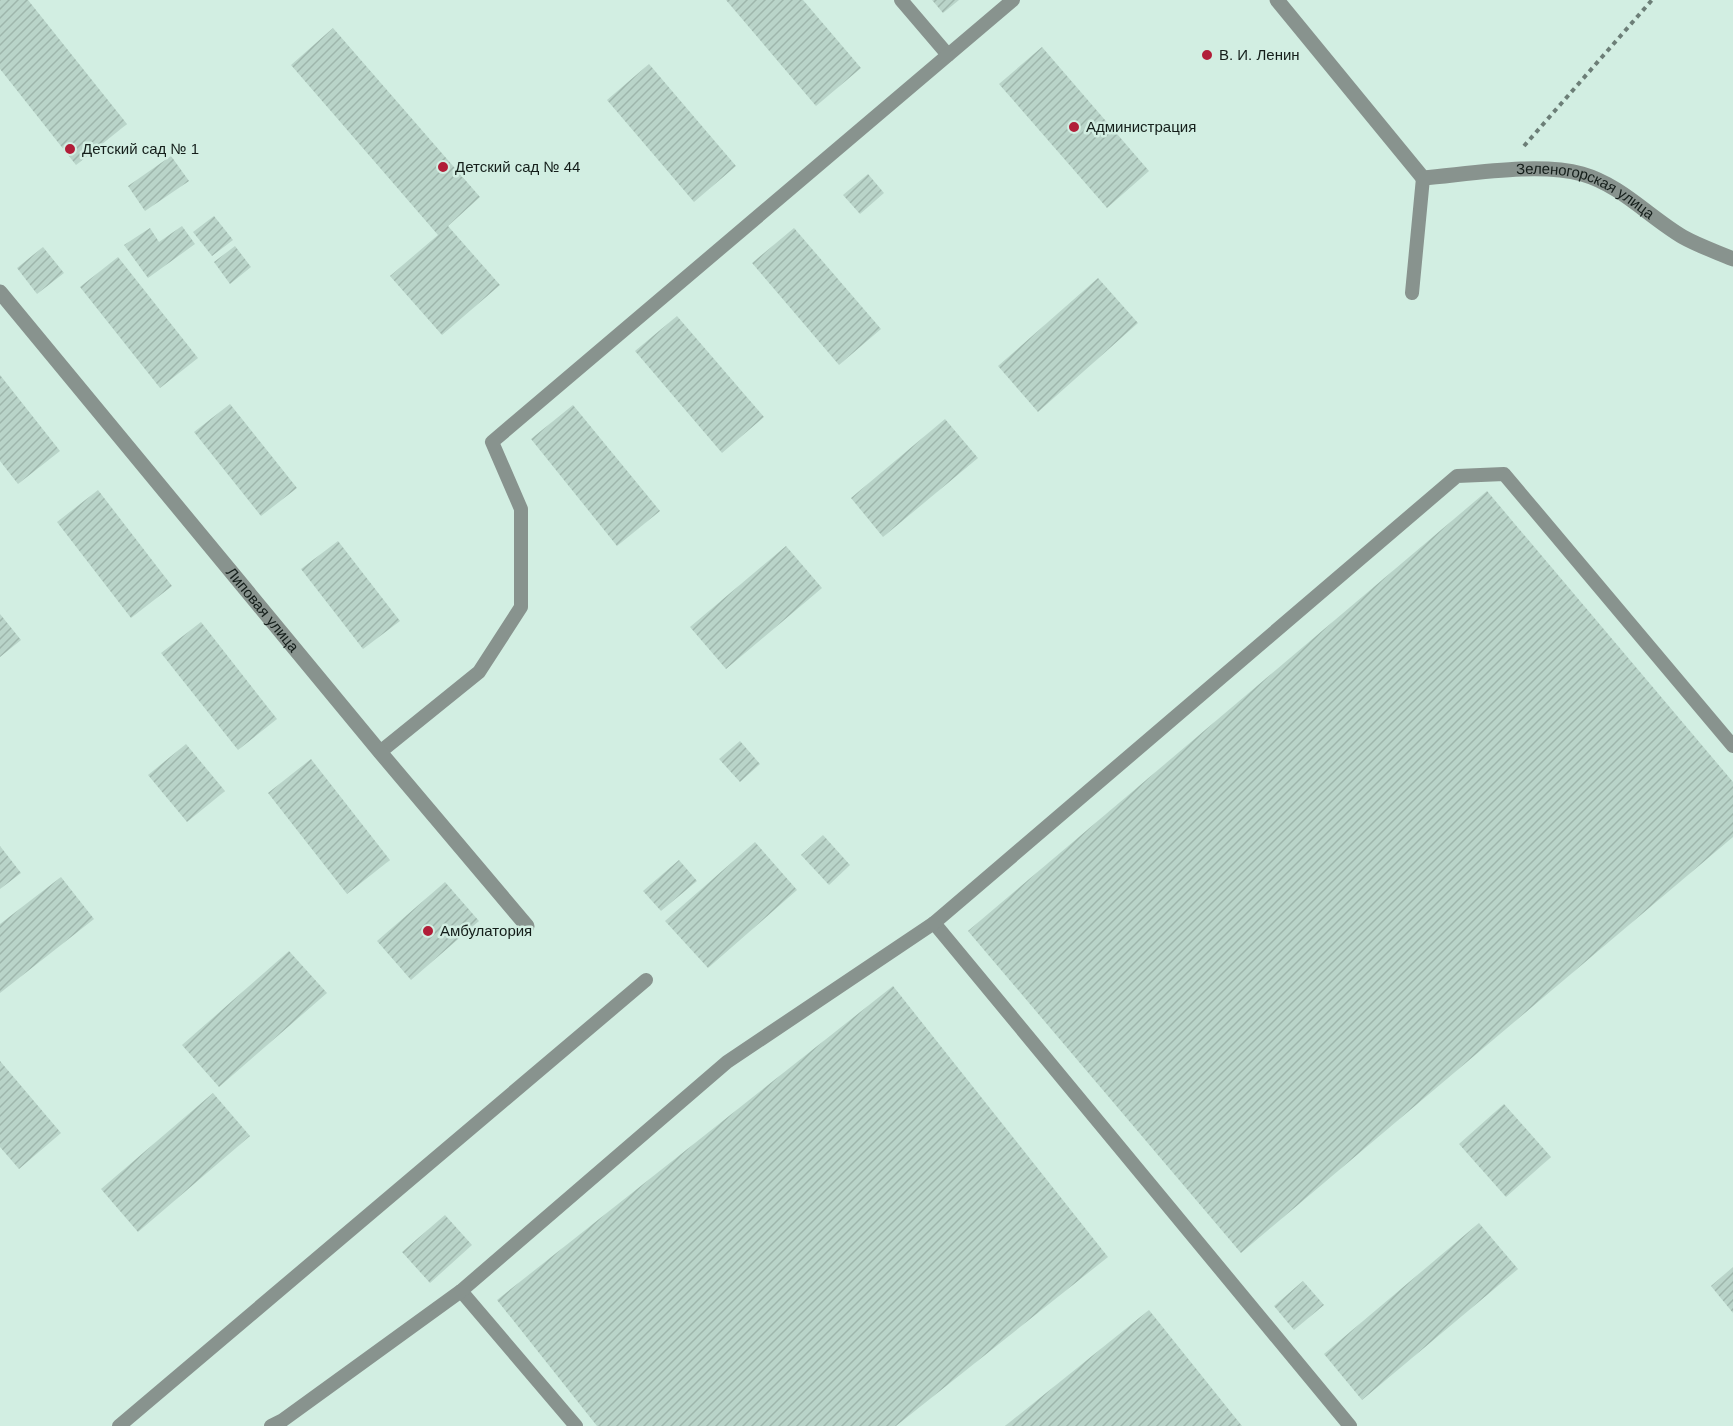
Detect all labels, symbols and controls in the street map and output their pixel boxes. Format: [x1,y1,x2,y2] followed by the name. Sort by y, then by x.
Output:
[1219,46,1300,63] place label: В. И. Ленин
[1200,48,1214,62] marker: В. И. Ленин
[1086,118,1196,135] place label: Администрация
[1067,120,1081,134] marker: Администрация
[82,140,199,157] place label: Детский сад № 1
[63,142,77,156] marker: Детский сад № 1
[455,158,580,175] place label: Детский сад № 44
[436,160,450,174] marker: Детский сад № 44
[1516,160,1658,223] street label: Зеленогорская улица
[223,564,303,655] street label: Липовая улица
[440,922,532,939] place label: Амбулатория
[421,924,435,938] marker: Амбулатория

